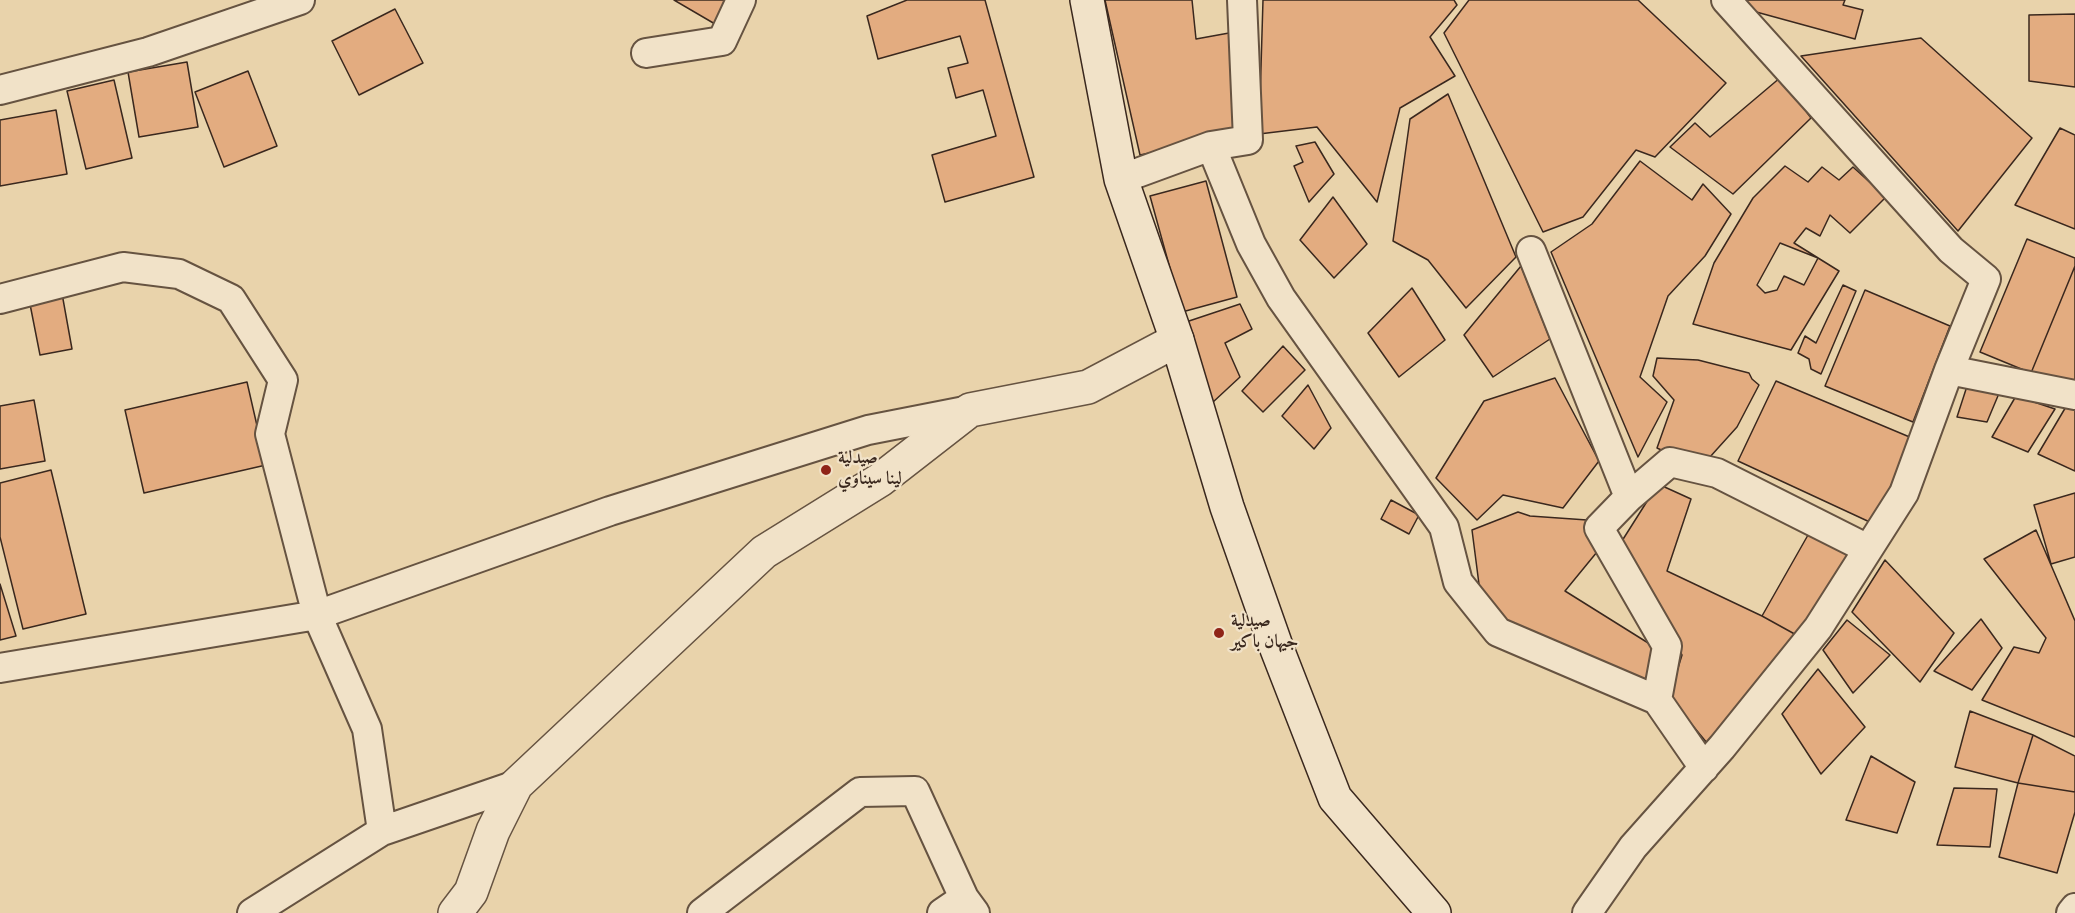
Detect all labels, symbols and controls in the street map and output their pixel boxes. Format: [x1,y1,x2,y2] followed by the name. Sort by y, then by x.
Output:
[838,449,902,492] place label: صيدلية لينا سيناوي
[819,463,833,477] marker: صيدلية لينا سيناوي
[1231,612,1299,654] place label: صيدلية جيهان باكير
[1212,626,1226,640] marker: صيدلية جيهان باكير

